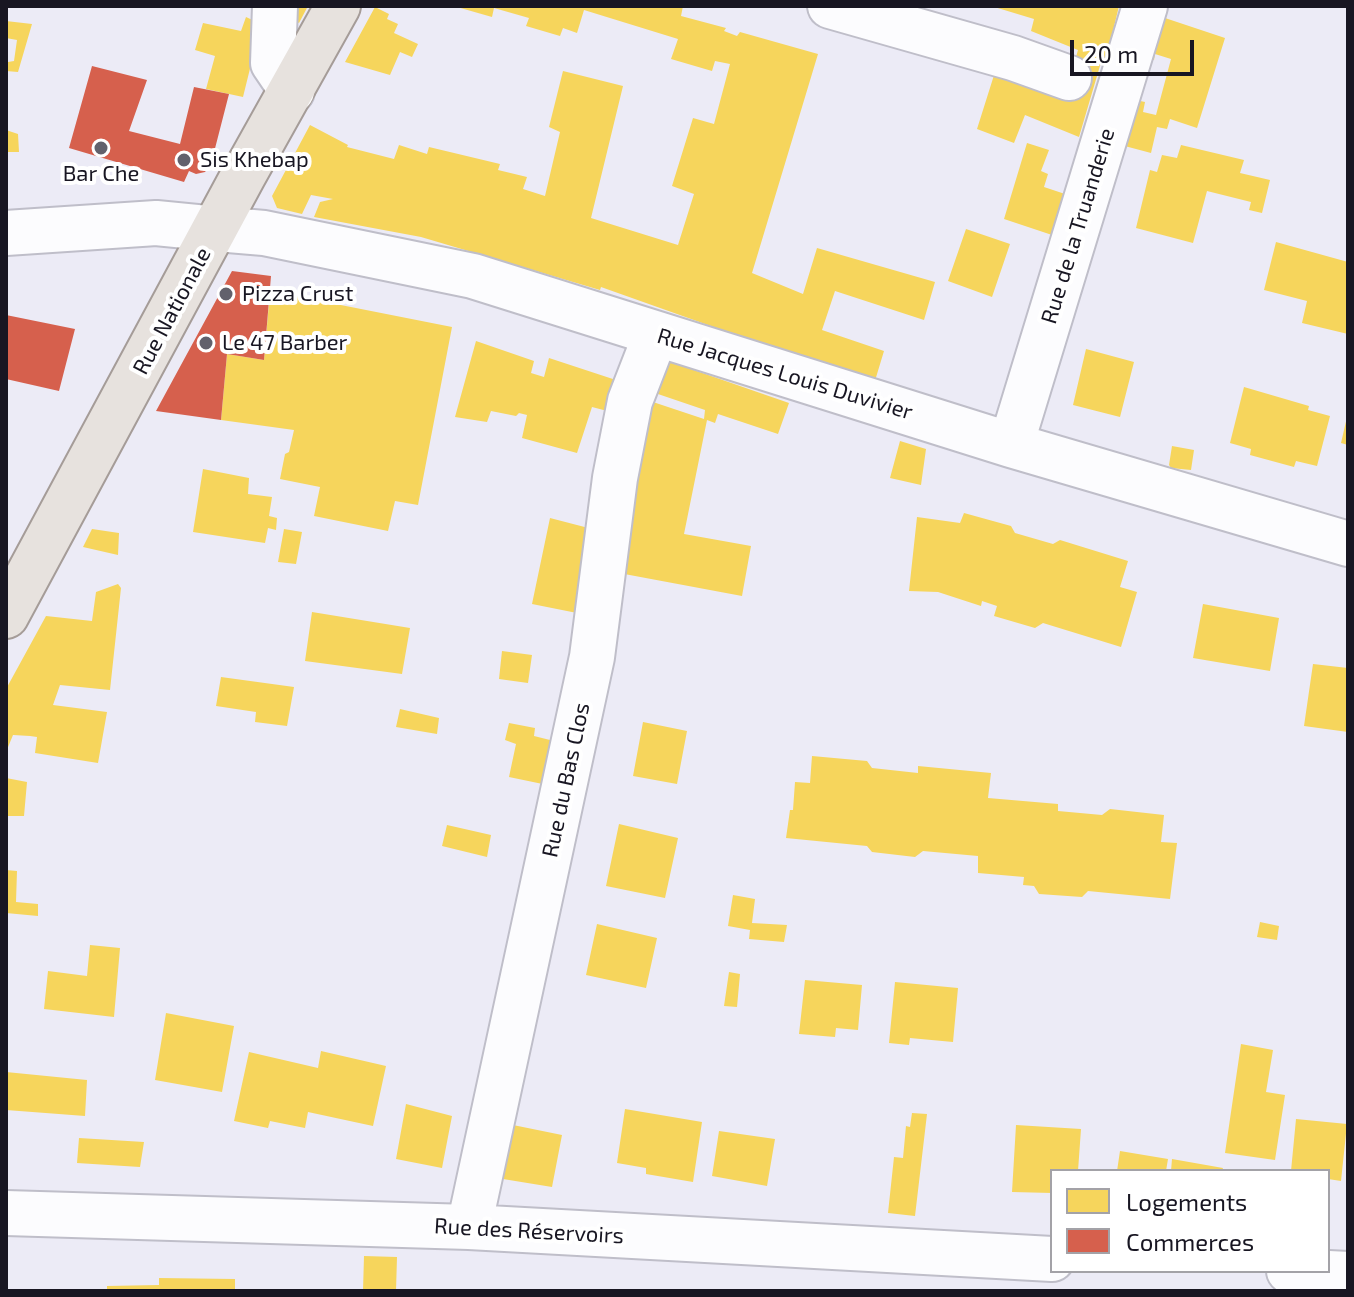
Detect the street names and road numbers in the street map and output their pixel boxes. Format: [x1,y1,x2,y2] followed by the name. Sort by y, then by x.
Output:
[1036,125,1120,327] street label: Rue de la Truanderie
[127,243,217,379] street label: Rue Nationale
[654,323,916,425] street label: Rue Jacques Louis Duvivier
[537,700,595,860] street label: Rue du Bas Clos
[433,1213,625,1249] street label: Rue des Réservoirs

